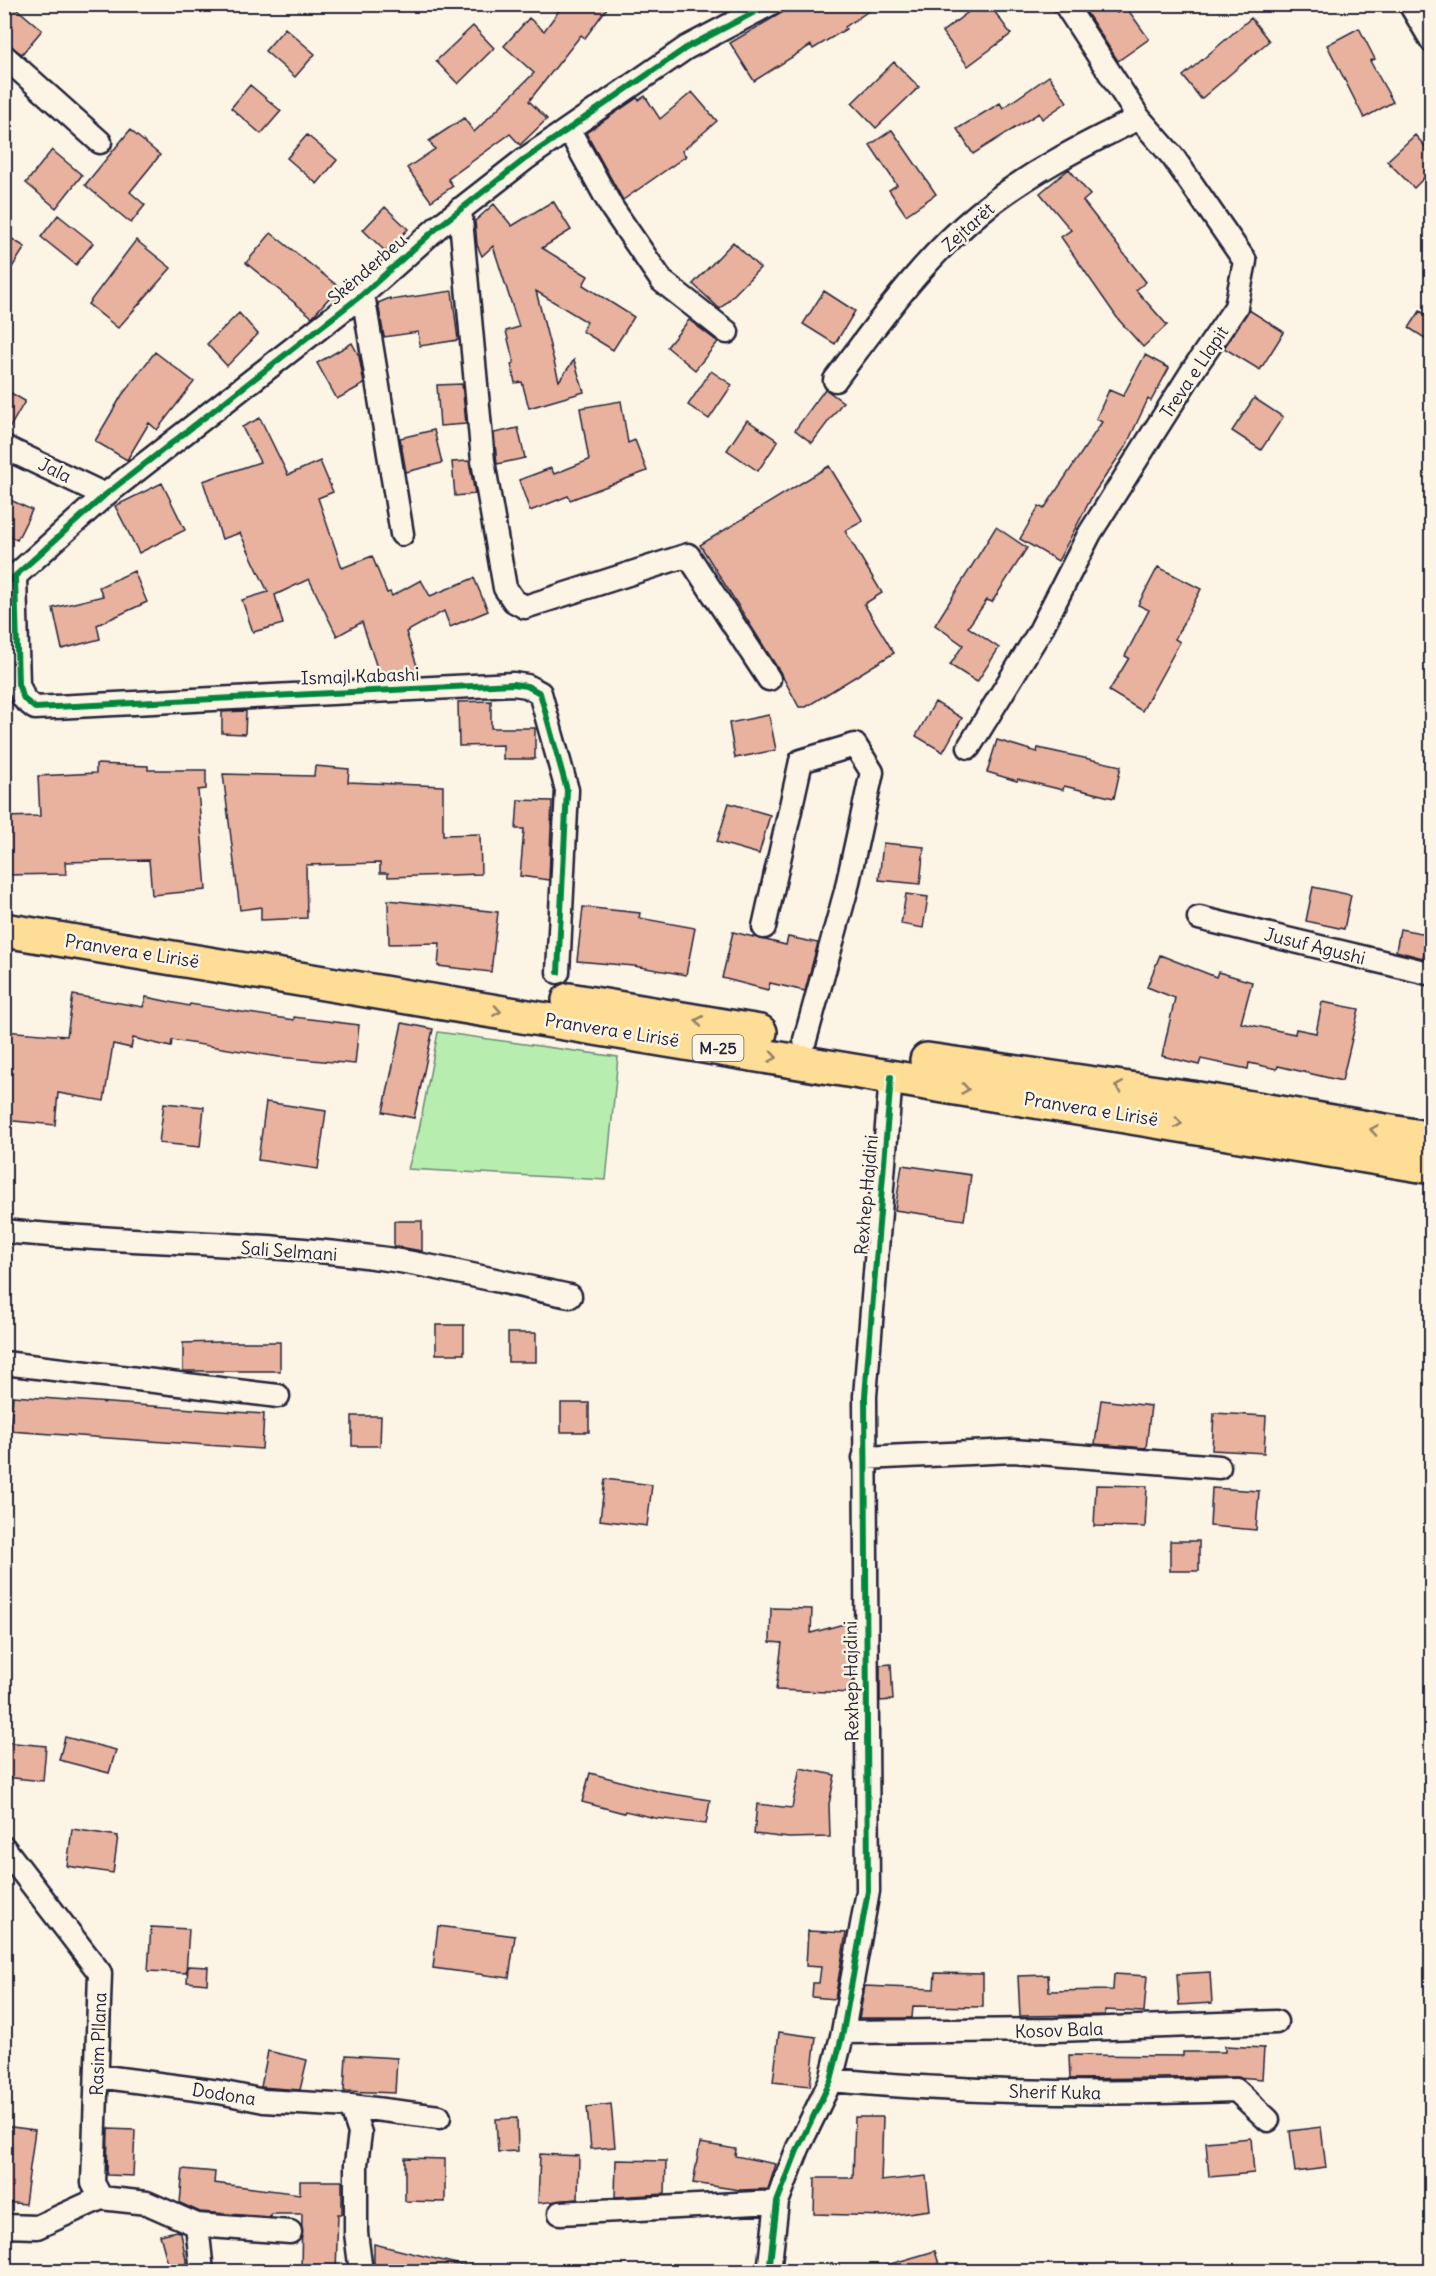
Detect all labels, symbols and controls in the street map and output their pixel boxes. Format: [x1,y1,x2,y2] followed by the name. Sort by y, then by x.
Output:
[937,198,999,256] street label: Zejtarët
[323,229,411,309] street label: Skënderbeu
[1155,321,1233,423] street label: Treva e Llapit
[35,452,75,488] street label: Jala
[300,662,420,690] street label: Ismajl Kabashi
[1262,922,1368,970] street label: Jusuf Agushi
[63,929,201,973] street label: Pranvera e Lirisë
[493,1005,502,1017] one-way arrow
[543,1008,681,1052] street label: Pranvera e Lirisë
[694,1015,704,1028] one-way arrow
[692,1035,744,1061] road number: M-25
[767,1050,777,1063] one-way arrow
[1115,1081,1124,1093] one-way arrow
[960,1082,970,1094] one-way arrow
[1022,1087,1160,1131] street label: Pranvera e Lirisë
[1173,1116,1183,1129] one-way arrow
[1369,1125,1378,1137] one-way arrow
[849,1134,883,1256] street label: Rexhep Hajdini
[240,1236,338,1266] street label: Sali Selmani
[838,1621,864,1741] street label: Rexhep Hajdini
[85,1992,111,2096] street label: Rasim Pllana
[1014,2017,1104,2043] street label: Kosov Bala
[190,2078,258,2110] street label: Dodona
[1009,2080,1101,2104] street label: Sherif Kuka

